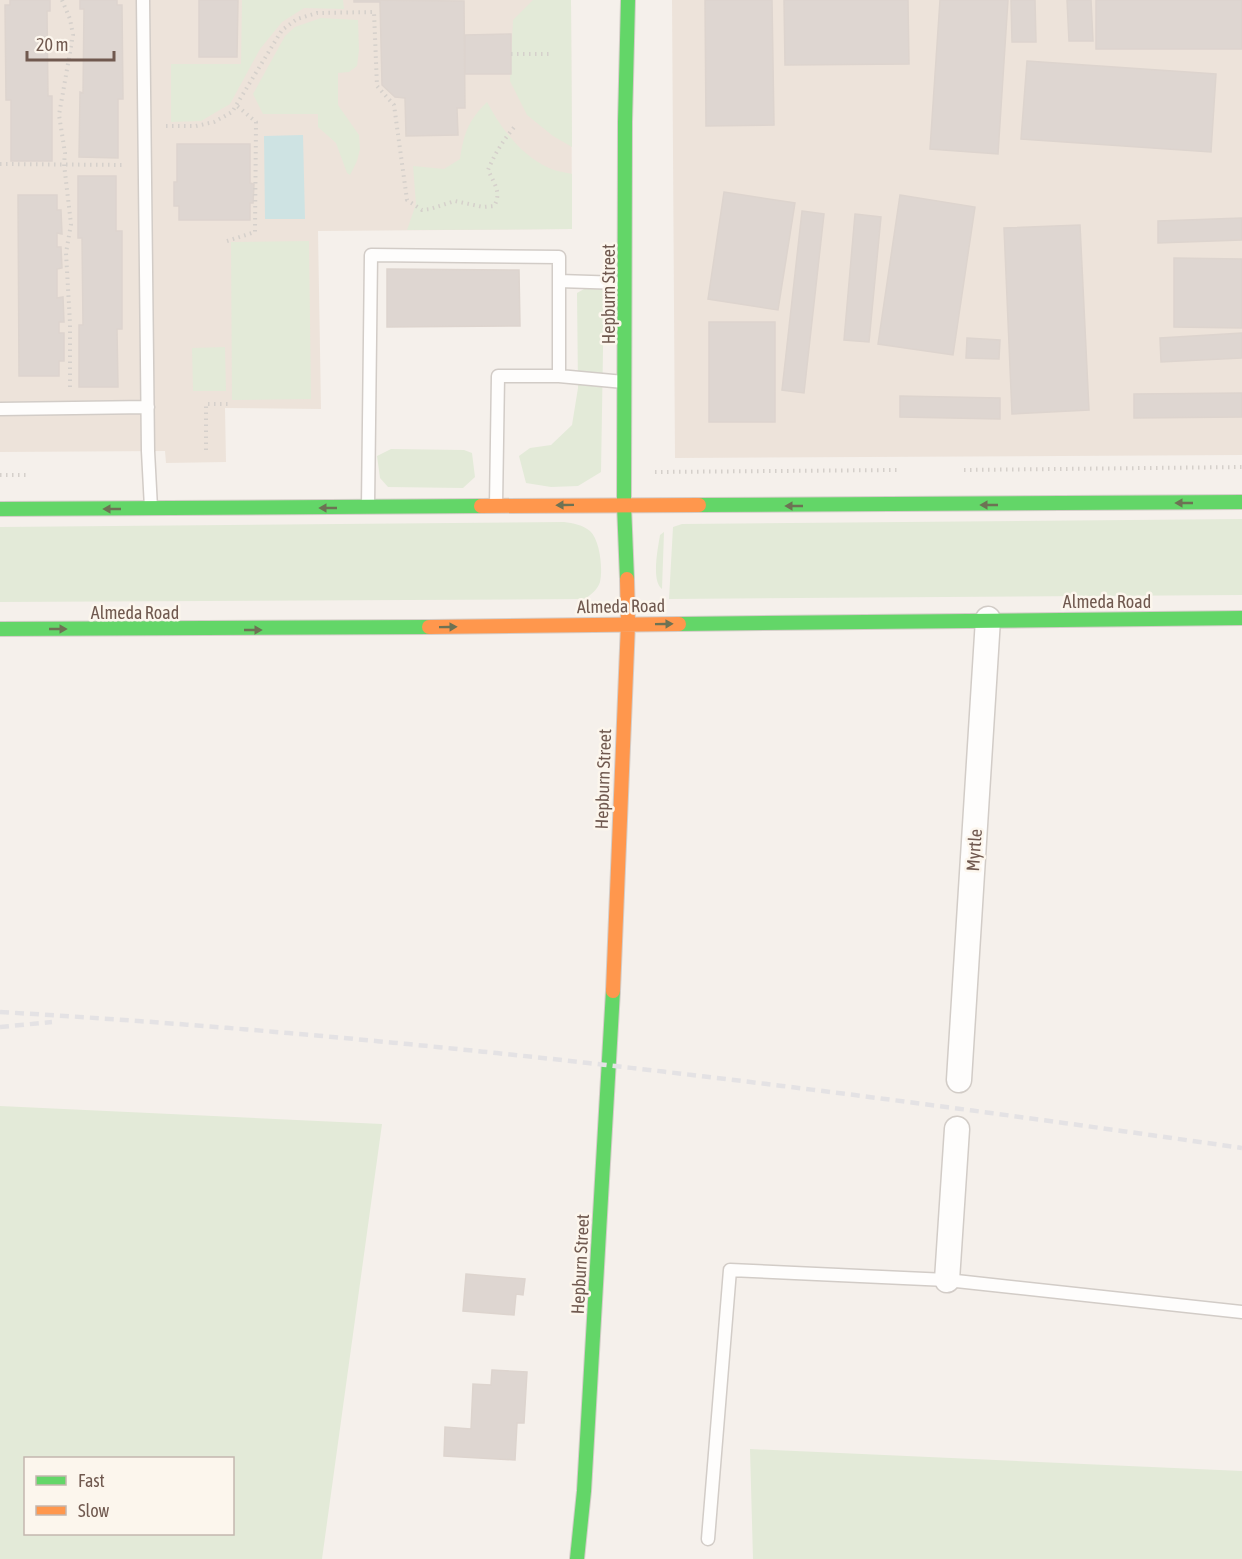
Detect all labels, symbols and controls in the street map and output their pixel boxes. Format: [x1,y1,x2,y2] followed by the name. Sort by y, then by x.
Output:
[27,24,114,62] scale bar
[36,34,68,55] text: 20 m
[598,244,619,344] street label: Hepburn Street
[1174,498,1193,508] one-way arrow
[556,500,575,510] one-way arrow
[979,500,998,509] one-way arrow
[784,501,803,511] one-way arrow
[319,503,338,513] one-way arrow
[103,504,122,514] one-way arrow
[1063,591,1151,612] street label: Almeda Road
[577,595,665,617] street label: Almeda Road
[91,602,179,623] street label: Almeda Road
[655,619,674,628] one-way arrow
[439,622,458,632] one-way arrow
[49,624,68,634] one-way arrow
[244,625,263,635] one-way arrow
[591,728,615,830] street label: Hepburn Street
[962,828,986,872] street label: Myrtle
[567,1213,593,1315] street label: Hepburn Street
[24,1457,234,1535] legend
[78,1470,105,1491] text: Fast
[78,1500,109,1521] text: Slow

